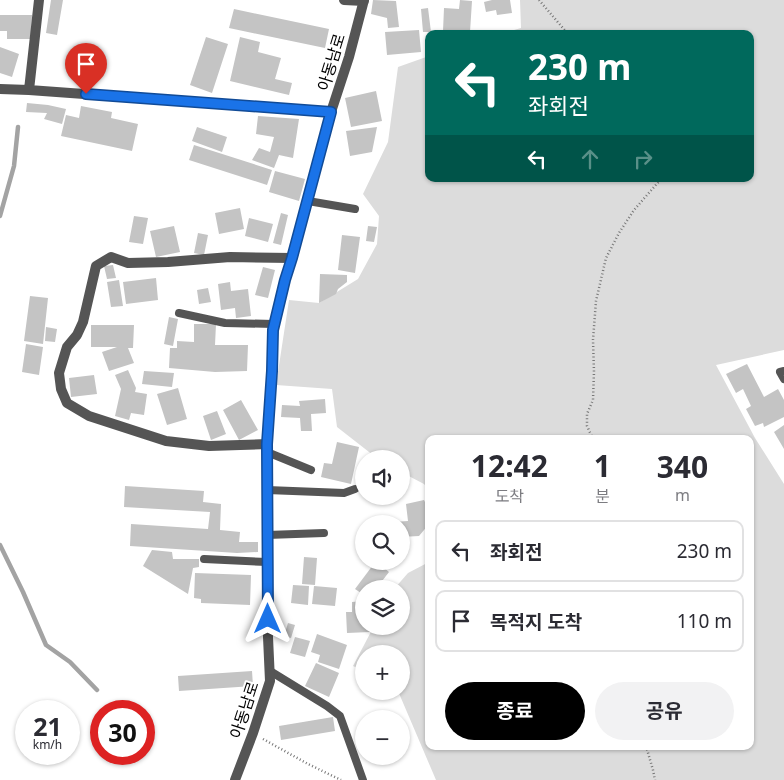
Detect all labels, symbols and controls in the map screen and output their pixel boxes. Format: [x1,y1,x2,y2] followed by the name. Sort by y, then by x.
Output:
[312,30,350,93] street label: 아동남로
[65,43,107,94] pin
[528,43,631,90] text: 230 m
[72,50,100,78] icon: arrive
[445,50,510,115] icon: left
[528,90,589,120] text: 좌회전
[523,145,551,173] icon: left
[576,145,604,173] icon: ahead
[629,145,657,173] icon: right
[471,445,548,486] text: 12:42
[594,445,611,486] text: 1
[657,446,708,487] text: 340
[355,450,410,765] map controls
[355,450,410,505] button: sound
[675,484,690,506] text: m
[495,485,524,507] text: 도착
[595,485,610,507] text: 분
[355,515,410,570] button: search
[447,537,475,565] icon: left
[677,538,732,564] text: 230 m
[490,539,542,565] text: 좌회전
[355,580,410,635] button: layers
[241,592,293,644] position arrow
[447,607,475,635] icon: arrive
[677,608,732,634] text: 110 m
[490,609,582,635] text: 목적지 도착
[355,645,410,700] button: +
[224,678,264,741] street label: 아동남로
[445,682,585,740] button: 종료
[595,682,734,740] button: 공유
[90,700,155,765] speed limit sign: 30
[33,709,62,743] text: 21
[355,710,410,765] button: −
[33,736,62,753] text: km/h

